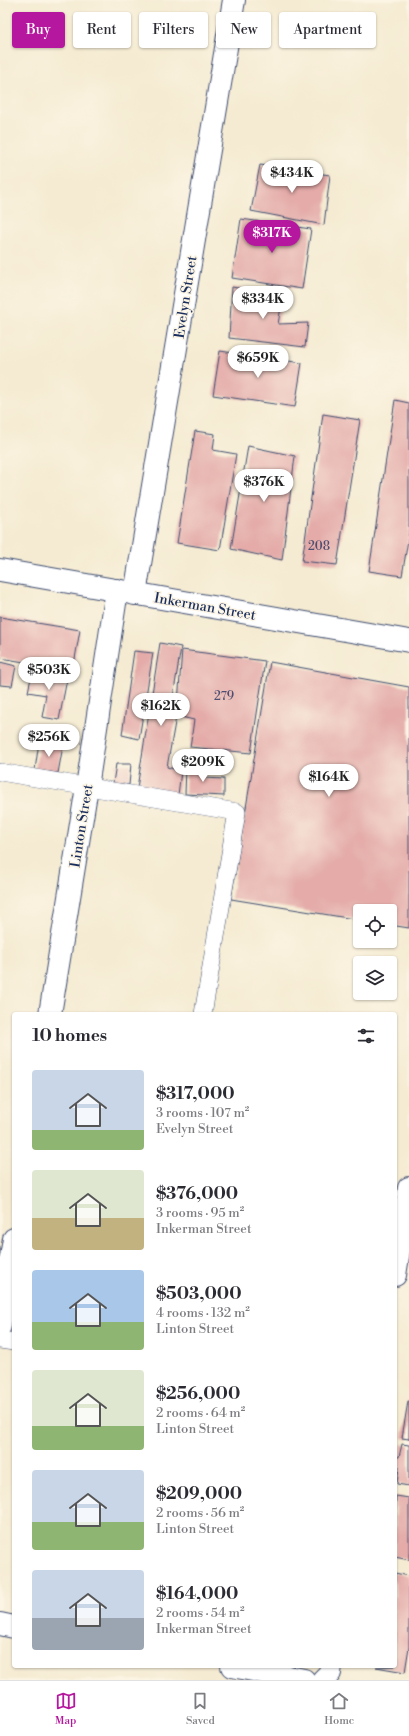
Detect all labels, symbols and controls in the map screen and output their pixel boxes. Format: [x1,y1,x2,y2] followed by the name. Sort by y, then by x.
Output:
[12,12,65,48] chip: Buy
[73,12,131,48] chip: Rent
[139,12,208,48] chip: Filters
[216,12,271,48] chip: New
[279,12,376,48] chip: Apartment
[264,160,320,194] pin: $434K
[270,165,314,181] text: $434K
[244,220,300,254] pin: $317K
[253,225,291,241] text: $317K
[171,255,201,340] street label: Evelyn Street
[235,286,291,320] pin: $334K
[242,291,284,307] text: $334K
[230,345,286,379] pin: $659K
[237,350,279,366] text: $659K
[236,469,292,503] pin: $376K
[243,474,285,490] text: $376K
[308,539,330,554] house number: 208
[153,589,257,625] street label: Inkerman Street
[21,657,77,691] pin: $503K
[27,662,71,678] text: $503K
[214,689,234,704] house number: 279
[133,693,189,727] pin: $162K
[141,698,181,714] text: $162K
[21,724,77,758] pin: $256K
[28,729,70,745] text: $256K
[175,749,231,783] pin: $209K
[181,754,225,770] text: $209K
[301,764,357,798] pin: $164K
[308,769,350,785] text: $164K
[67,783,97,869] street label: Linton Street
[353,904,397,1000] map controls
[353,904,397,948] button: locate
[353,956,397,1000] button: layers
[32,1025,107,1047] text: 10 homes
[355,1025,377,1047] icon: filters
[156,1083,235,1105] text: $317,000
[64,1086,112,1134] icon: home
[156,1105,249,1121] text: 3 rooms · 107 m²
[156,1121,233,1137] text: Evelyn Street
[156,1183,238,1205] text: $376,000
[64,1186,112,1234] icon: home
[156,1205,244,1221] text: 3 rooms · 95 m²
[156,1221,252,1237] text: Inkerman Street
[156,1283,242,1305] text: $503,000
[64,1286,112,1334] icon: home
[156,1305,250,1321] text: 4 rooms · 132 m²
[156,1321,234,1337] text: Linton Street
[156,1383,240,1405] text: $256,000
[64,1386,112,1434] icon: home
[156,1405,245,1421] text: 2 rooms · 64 m²
[156,1421,234,1437] text: Linton Street
[156,1483,242,1505] text: $209,000
[64,1486,112,1534] icon: home
[156,1505,244,1521] text: 2 rooms · 56 m²
[156,1521,234,1537] text: Linton Street
[156,1583,238,1605] text: $164,000
[64,1586,112,1634] icon: home
[156,1605,245,1621] text: 2 rooms · 54 m²
[156,1621,252,1637] text: Inkerman Street
[55,1690,77,1728] tab: Map
[186,1690,215,1728] tab: Saved
[324,1690,354,1728] tab: Home

